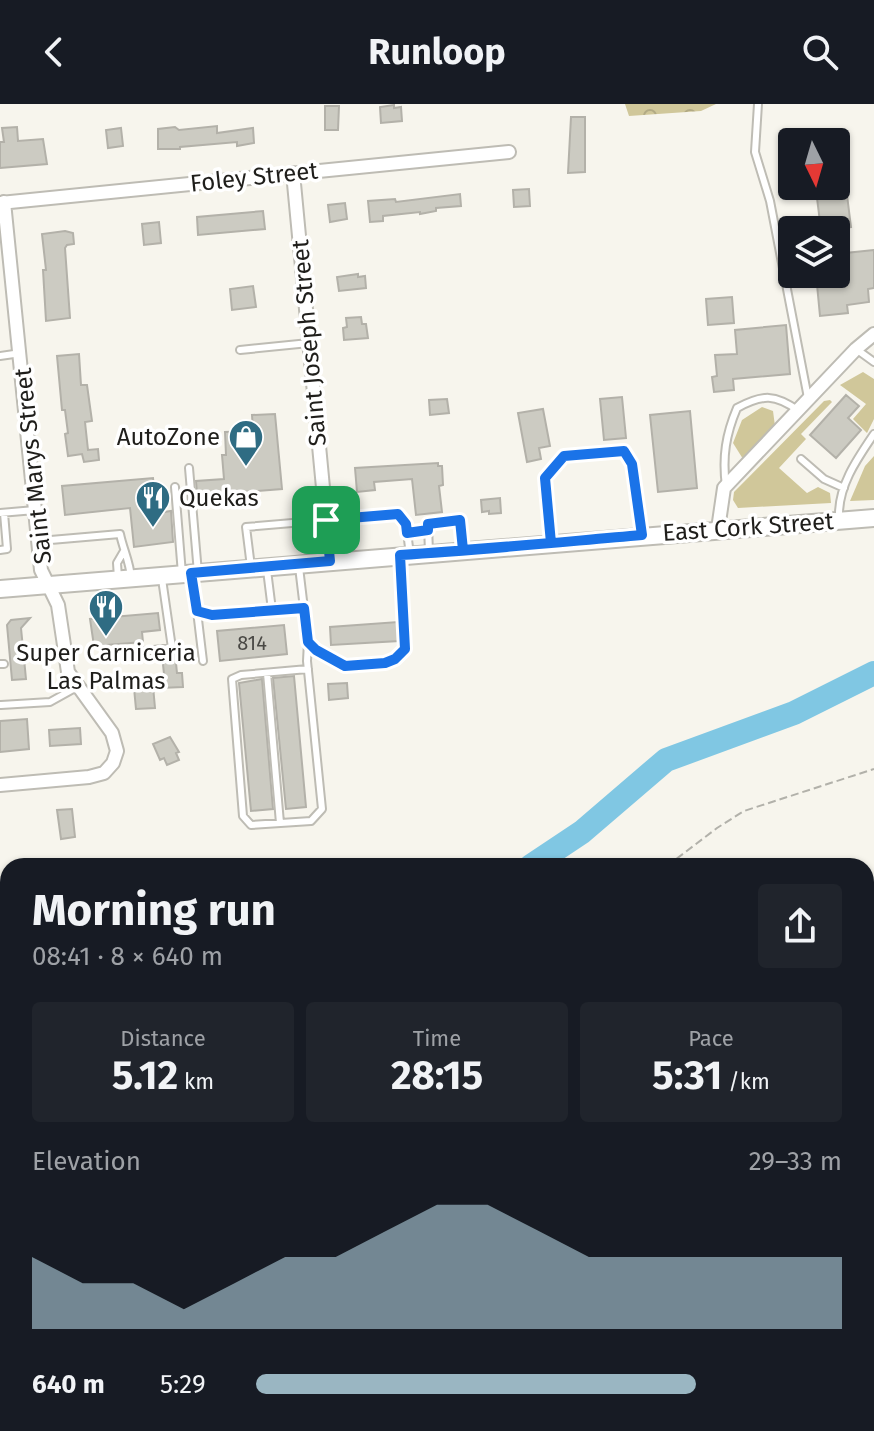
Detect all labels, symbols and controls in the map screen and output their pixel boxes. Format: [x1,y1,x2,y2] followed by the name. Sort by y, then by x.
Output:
[32,30,76,74] icon: back
[368,30,506,74] text: Runloop
[798,30,842,74] icon: search
[778,128,850,200] north arrow
[778,128,850,288] map controls
[189,156,320,198] street label: Foley Street
[778,216,850,288] button: layers
[286,238,332,448] street label: Saint Joseph Street
[9,366,57,566] street label: Saint Marys Street
[227,418,265,468] shop icon: AutoZone
[117,423,220,451] place label: AutoZone
[134,479,172,529] restaurant icon: Quekas
[179,484,259,512] place label: Quekas
[292,486,360,554] pin
[304,498,348,542] icon: arrive
[661,507,835,547] street label: East Cork Street
[87,588,125,638] restaurant icon: Super Carniceria Las Palmas
[237,631,267,655] house number: 814
[16,639,196,695] place label: Super Carniceria Las Palmas
[32,884,276,937] text: Morning run
[758,884,842,968] button: share
[32,941,223,972] text: 08:41 · 8 × 640 m
[120,1025,206,1052] text: Distance
[413,1025,461,1052] text: Time
[688,1025,734,1052] text: Pace
[112,1052,178,1100] text: 5.12
[391,1052,483,1100] text: 28:15
[652,1052,722,1100] text: 5:31
[178,1068,214,1095] text: km
[722,1068,770,1095] text: /km
[32,1146,141,1177] text: Elevation
[749,1146,842,1177] text: 29–33 m
[32,1369,105,1400] text: 640 m
[160,1369,206,1400] text: 5:29

